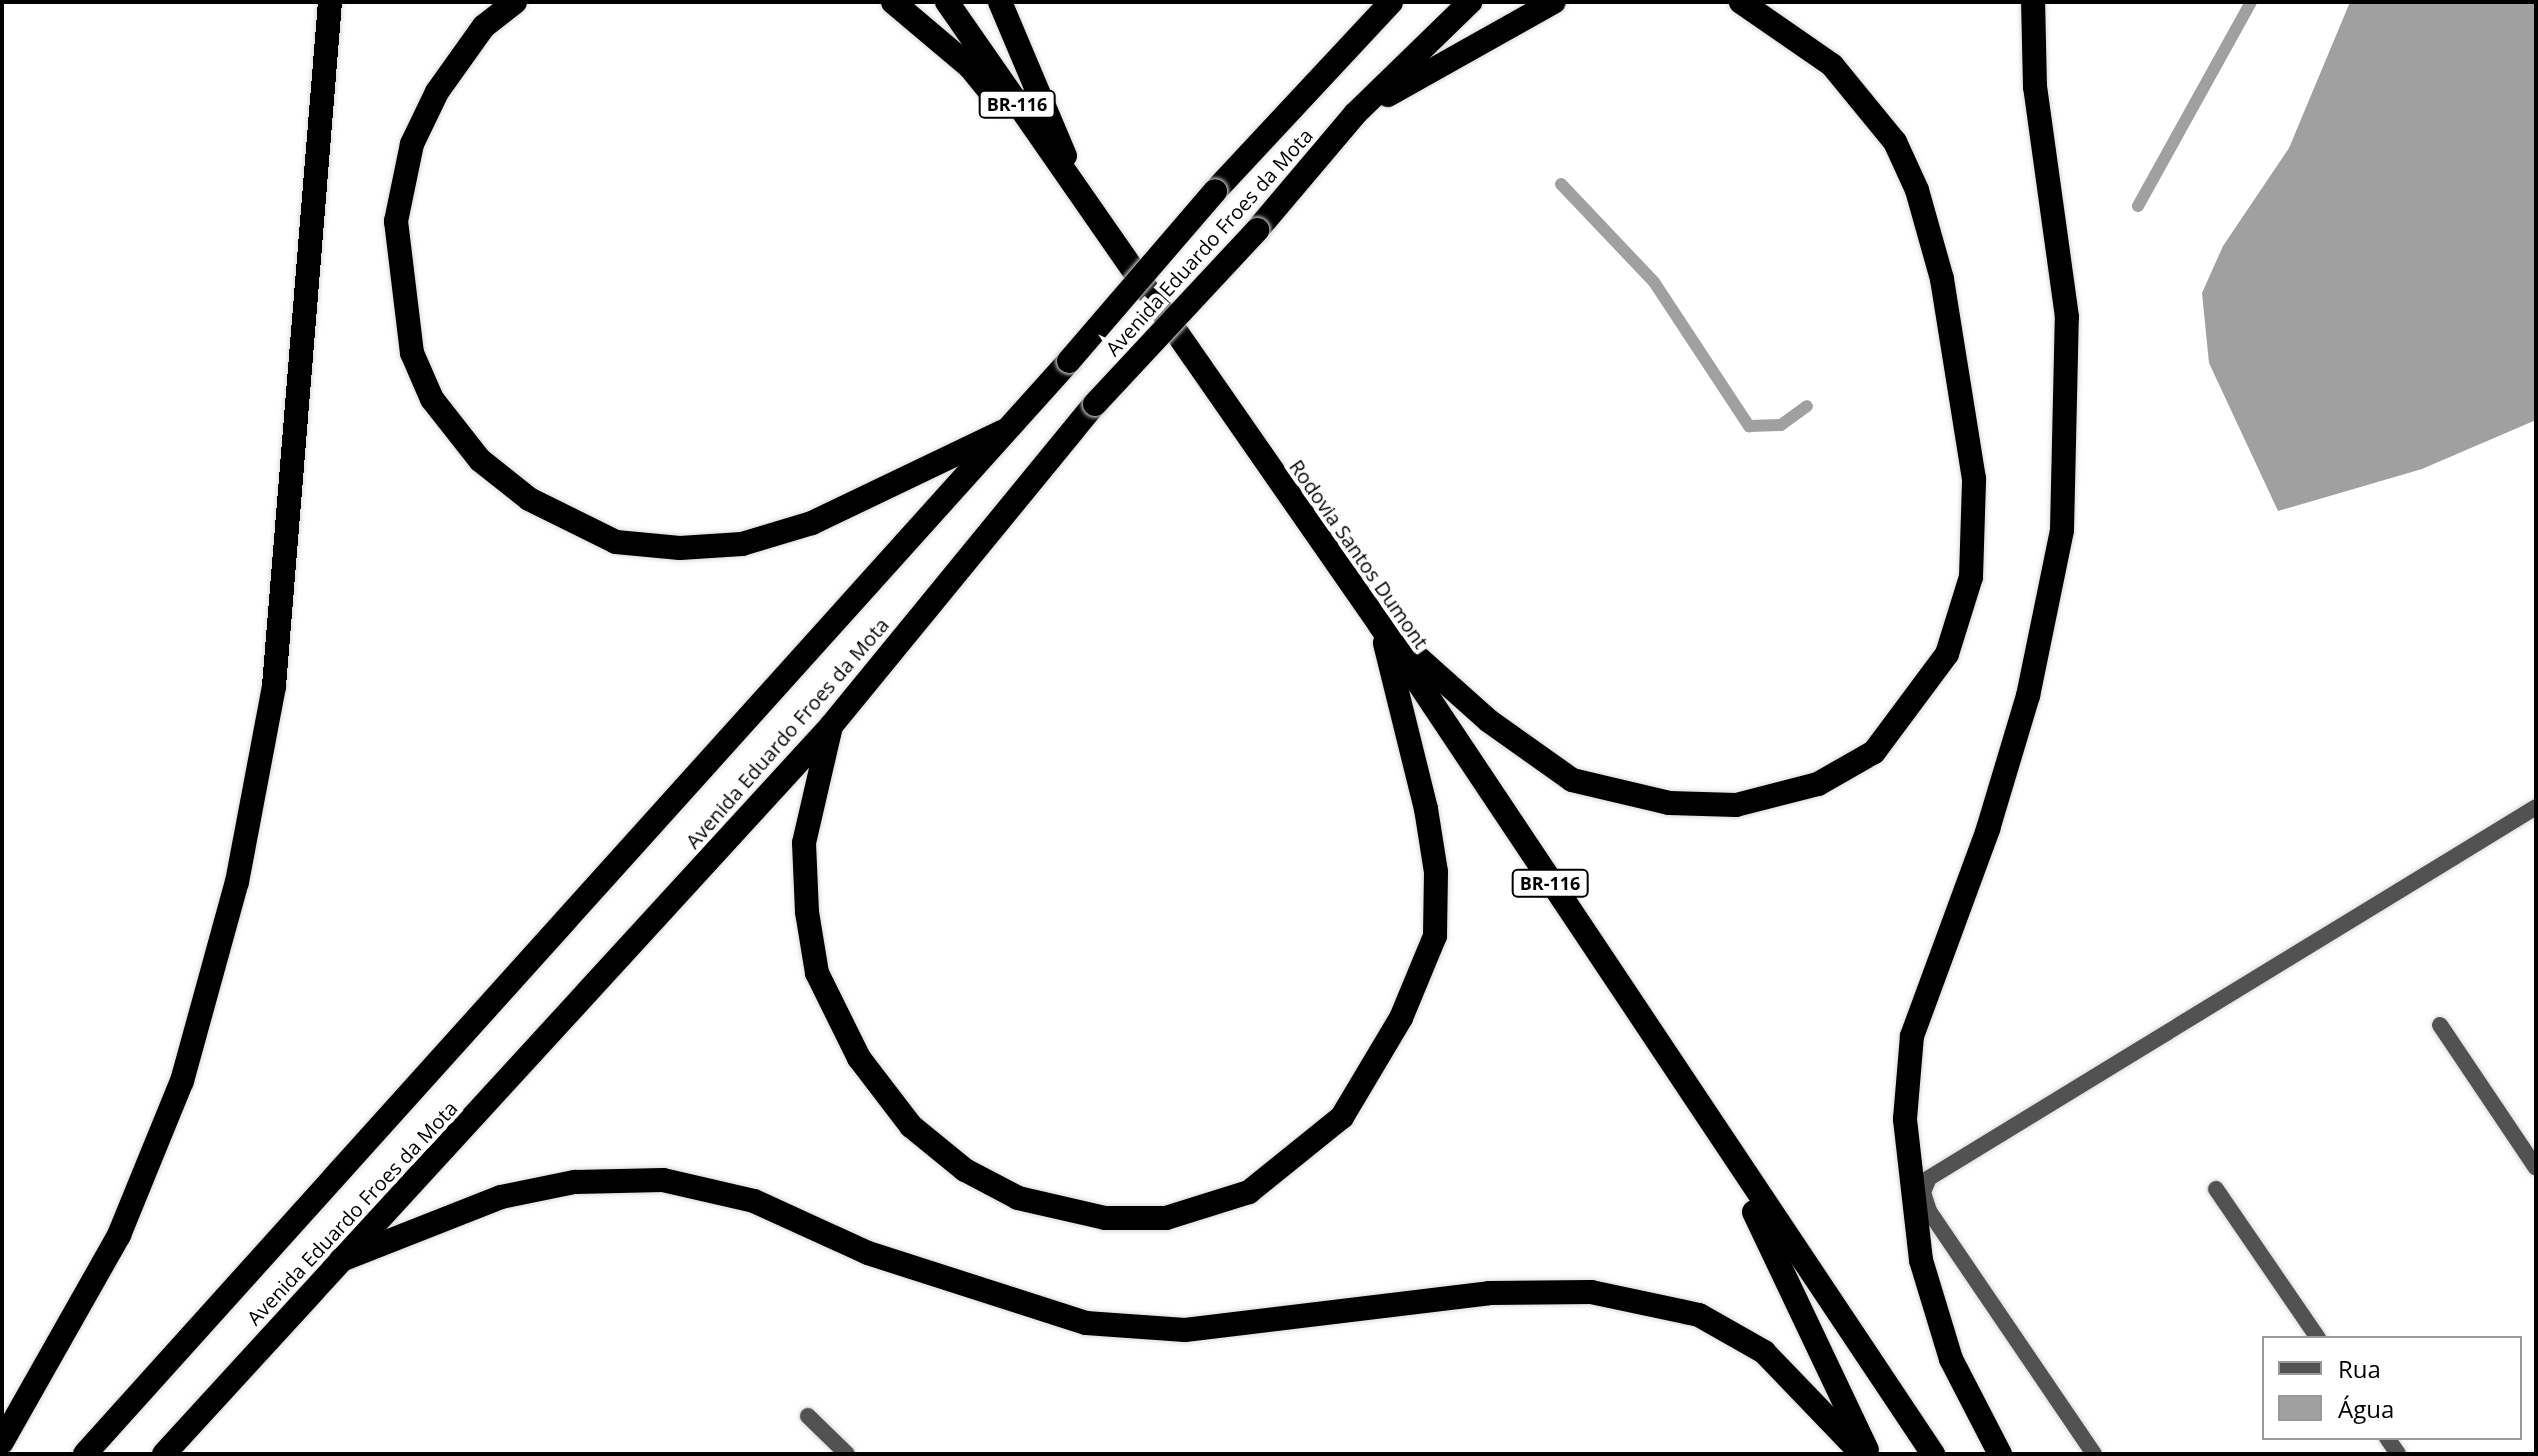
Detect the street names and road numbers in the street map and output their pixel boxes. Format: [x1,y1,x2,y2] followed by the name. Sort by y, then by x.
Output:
[977,90,1057,118] road number: BR-116
[1101,123,1317,361] street label: Avenida Eduardo Froes da Mota
[1285,455,1433,653] street label: Rodovia Santos Dumont
[680,613,894,853] street label: Avenida Eduardo Froes da Mota
[1510,869,1590,897] road number: BR-116
[242,1096,462,1330] street label: Avenida Eduardo Froes da Mota

